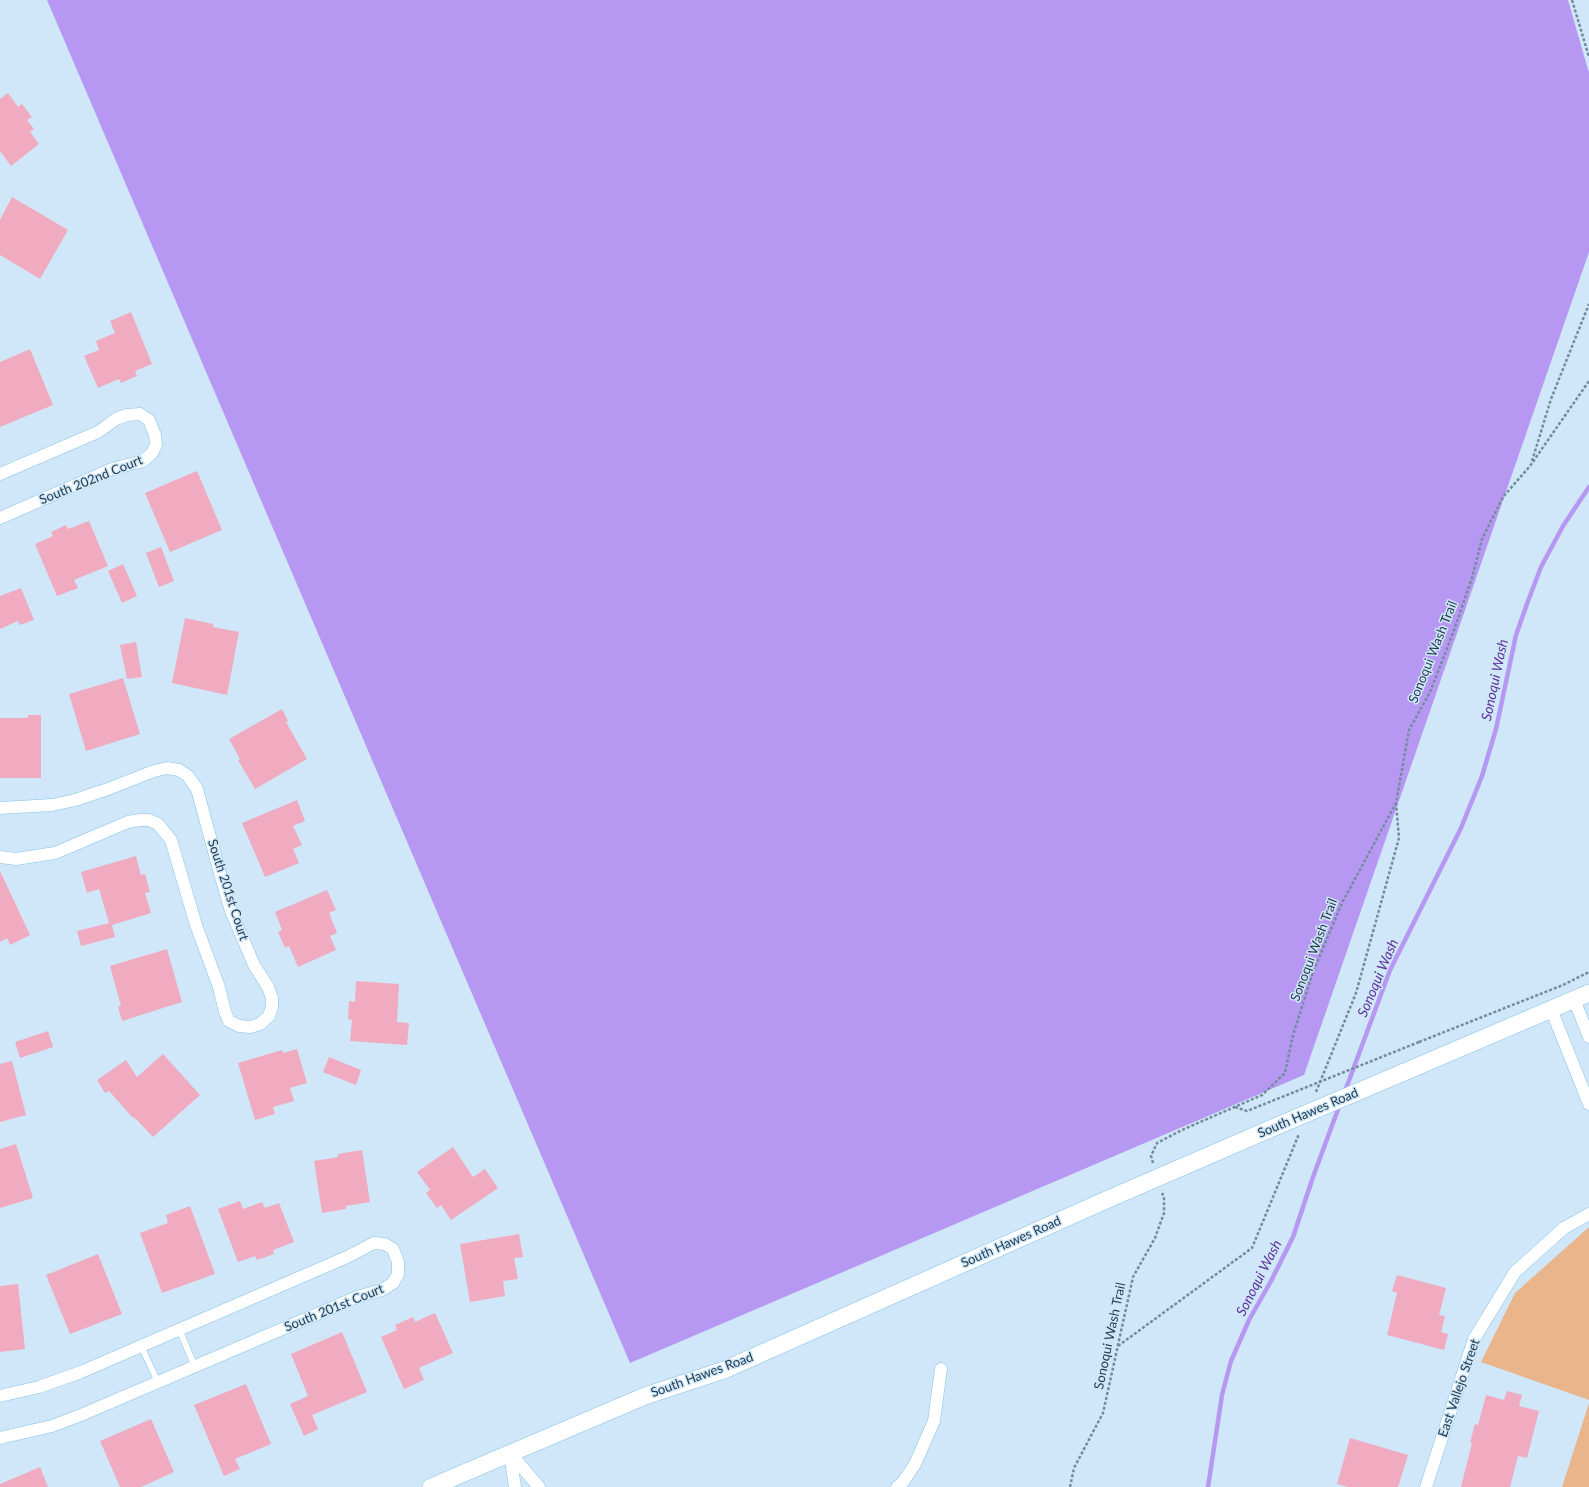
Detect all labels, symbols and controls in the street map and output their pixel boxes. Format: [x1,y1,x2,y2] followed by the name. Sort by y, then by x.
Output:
[37,452,145,508] street label: South 202nd Court
[1405,599,1461,705] street label: Sonoqui Wash Trail
[1478,638,1512,722] water label: Sonoqui Wash
[204,837,252,943] street label: South 201st Court
[1287,896,1341,1004] street label: Sonoqui Wash Trail
[1354,937,1402,1019] water label: Sonoqui Wash
[1255,1085,1361,1141] street label: South Hawes Road
[959,1213,1063,1271] street label: South Hawes Road
[1233,1237,1285,1319] water label: Sonoqui Wash
[282,1281,386,1335] street label: South 201st Court
[1091,1281,1129,1391] street label: Sonoqui Wash Trail
[1435,1337,1483,1439] street label: East Vallejo Street
[649,1349,755,1401] street label: South Hawes Road

